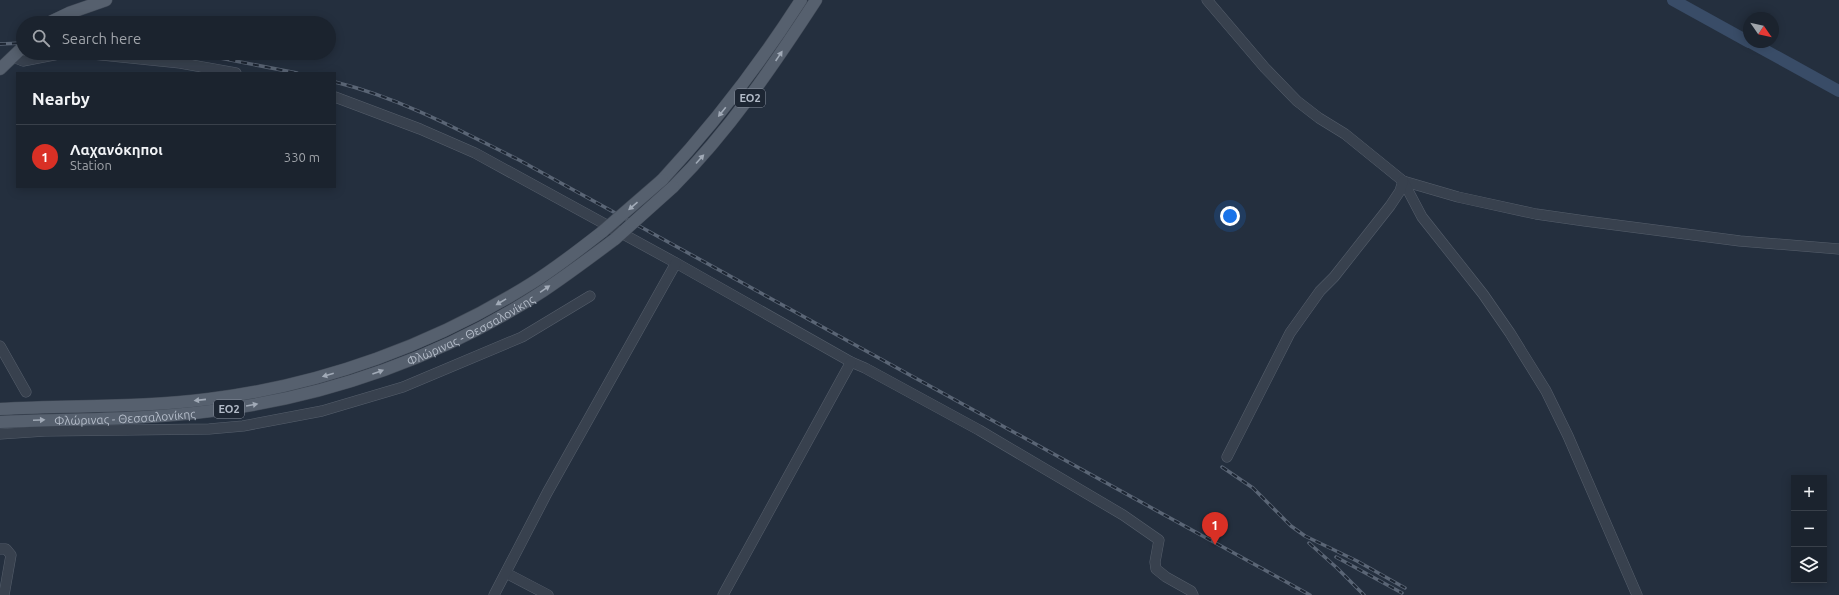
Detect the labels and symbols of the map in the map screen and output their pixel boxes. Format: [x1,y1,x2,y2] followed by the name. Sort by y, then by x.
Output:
[1743,12,1779,48] north arrow
[775,51,783,61] one-way arrow
[735,89,765,107] road number: ΕΟ2
[718,107,727,118] one-way arrow
[695,154,704,164] one-way arrow
[627,201,638,210] one-way arrow
[1220,206,1240,226] your location
[540,285,551,293] one-way arrow
[405,292,538,367] street label: Φλώρινας - Θεσσαλονίκης
[495,298,507,305] one-way arrow
[372,368,384,374] one-way arrow
[321,372,334,378] one-way arrow
[194,397,207,404] one-way arrow
[214,400,244,418] road number: ΕΟ2
[246,402,258,408] one-way arrow
[54,406,197,427] street label: Φλώρινας - Θεσσαλονίκης
[33,417,46,423] one-way arrow
[1202,512,1228,545] pin: 1

